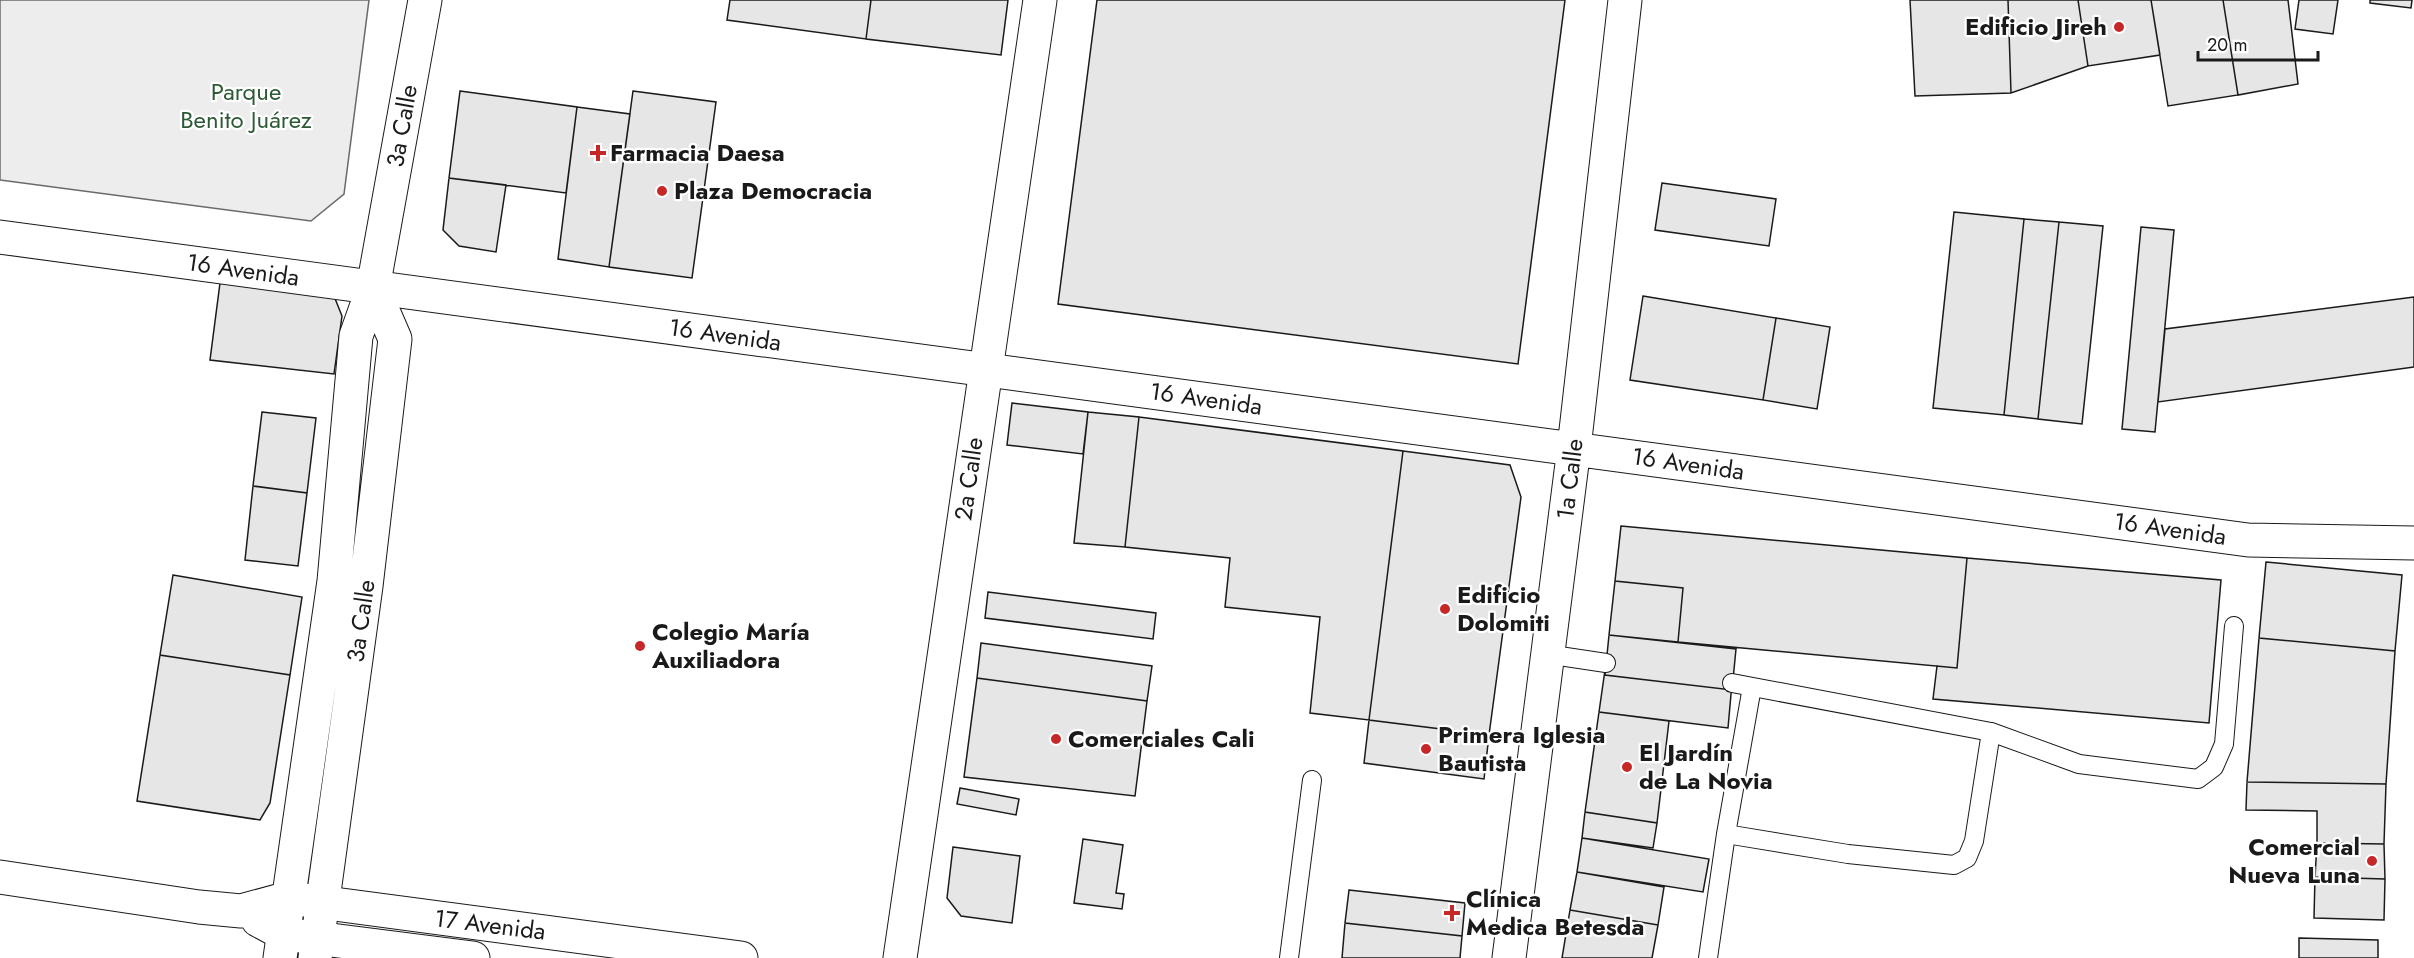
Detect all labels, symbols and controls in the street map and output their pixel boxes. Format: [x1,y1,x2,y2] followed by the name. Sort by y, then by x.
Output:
[1965,9,2107,44] place label: Edificio Jireh
[2112,20,2126,34] marker: Edificio Jireh
[2198,24,2318,62] scale bar
[2207,32,2247,58] text: 20 m
[180,74,312,137] park label: Parque Benito Juárez
[377,82,426,170] street label: 3a Calle
[610,135,785,170] place label: Farmacia Daesa
[591,146,605,160] marker: Farmacia Daesa
[674,173,872,208] place label: Plaza Democracia
[655,184,669,198] marker: Plaza Democracia
[185,244,302,295] street label: 16 Avenida
[667,309,784,360] street label: 16 Avenida
[1148,373,1265,424] street label: 16 Avenida
[945,435,992,523] street label: 2a Calle
[1547,437,1592,521] street label: 1a Calle
[1630,438,1747,489] street label: 16 Avenida
[2112,503,2229,554] street label: 16 Avenida
[337,577,384,665] street label: 3a Calle
[1457,577,1550,640] place label: Edificio Dolomiti
[1438,602,1452,616] marker: Edificio Dolomiti
[651,614,810,677] place label: Colegio María Auxiliadora
[633,639,647,653] marker: Colegio María Auxiliadora
[1438,717,1605,780] place label: Primera Iglesia Bautista
[1068,721,1255,756] place label: Comerciales Cali
[1049,732,1063,746] marker: Comerciales Cali
[1639,735,1773,798] place label: El Jardín de La Novia
[1419,742,1433,756] marker: Primera Iglesia Bautista
[1620,760,1634,774] marker: El Jardín de La Novia
[2228,829,2360,892] place label: Comercial Nueva Luna
[2365,854,2379,868] marker: Comercial Nueva Luna
[1466,881,1644,944] place label: Clínica Medica Betesda
[432,900,548,949] street label: 17 Avenida
[1443,904,1461,922] marker: Clínica Medica Betesda

